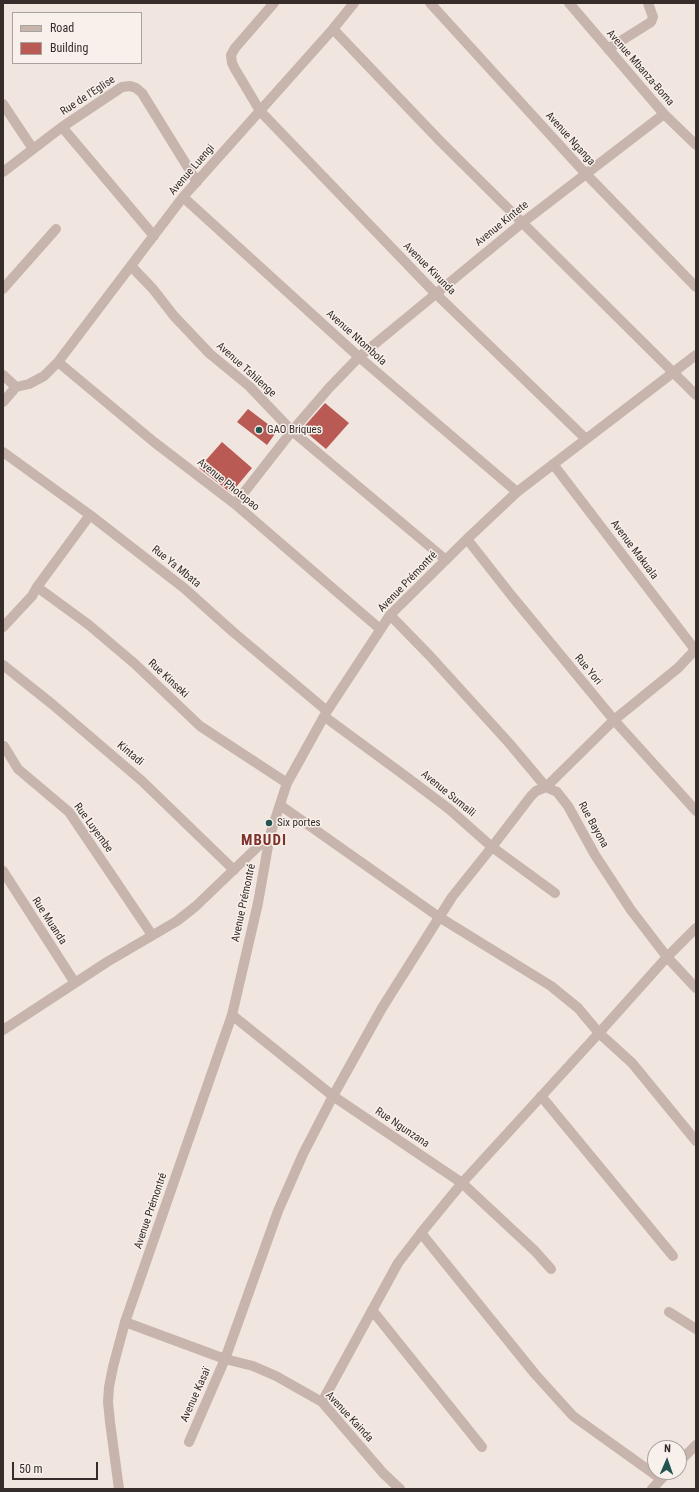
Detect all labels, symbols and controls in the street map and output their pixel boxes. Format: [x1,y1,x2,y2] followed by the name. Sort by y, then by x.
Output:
[12,12,142,64] legend
[50,21,74,35] text: Road
[603,27,677,109] street label: Avenue Mbanza-Boma
[50,41,88,55] text: Building
[58,73,118,119] street label: Rue de l'Eglise
[542,109,598,169] street label: Avenue Nganga
[166,142,218,198] street label: Avenue Luengi
[473,198,531,250] street label: Avenue Kintete
[400,240,458,298] street label: Avenue Kivunda
[323,307,389,369] street label: Avenue Ntombola
[213,340,279,400] street label: Avenue Tshilenge
[267,423,322,437] place label: GAO Briques
[254,425,264,435] marker: GAO Briques
[194,456,262,514] street label: Avenue Photopao
[607,518,661,582] street label: Avenue Makuala
[149,543,203,591] street label: Rue Ya Mbata
[376,549,440,615] street label: Avenue Prémontré
[571,652,605,688] street label: Rue Yori
[145,657,191,701] street label: Rue Kinseki
[114,739,146,769] street label: Kintadi
[418,768,478,820] street label: Avenue Sumaili
[575,800,611,850] street label: Rue Bayona
[71,801,115,855] street label: Rue Luyembe
[277,816,321,830] place label: Six portes
[264,818,274,828] marker: Six portes
[241,832,287,850] district label: MBUDI
[229,863,259,943] street label: Avenue Prémontré
[29,895,69,947] street label: Rue Muanda
[372,1105,432,1151] street label: Rue Ngunzana
[132,1171,170,1251] street label: Avenue Prémontré
[178,1366,214,1424] street label: Avenue Kasaï
[322,1389,376,1445] street label: Avenue Kainda
[647,1440,687,1480] north arrow
[664,1442,671,1455] text: N
[14,1454,100,1480] scale bar
[19,1462,43,1476] text: 50 m

